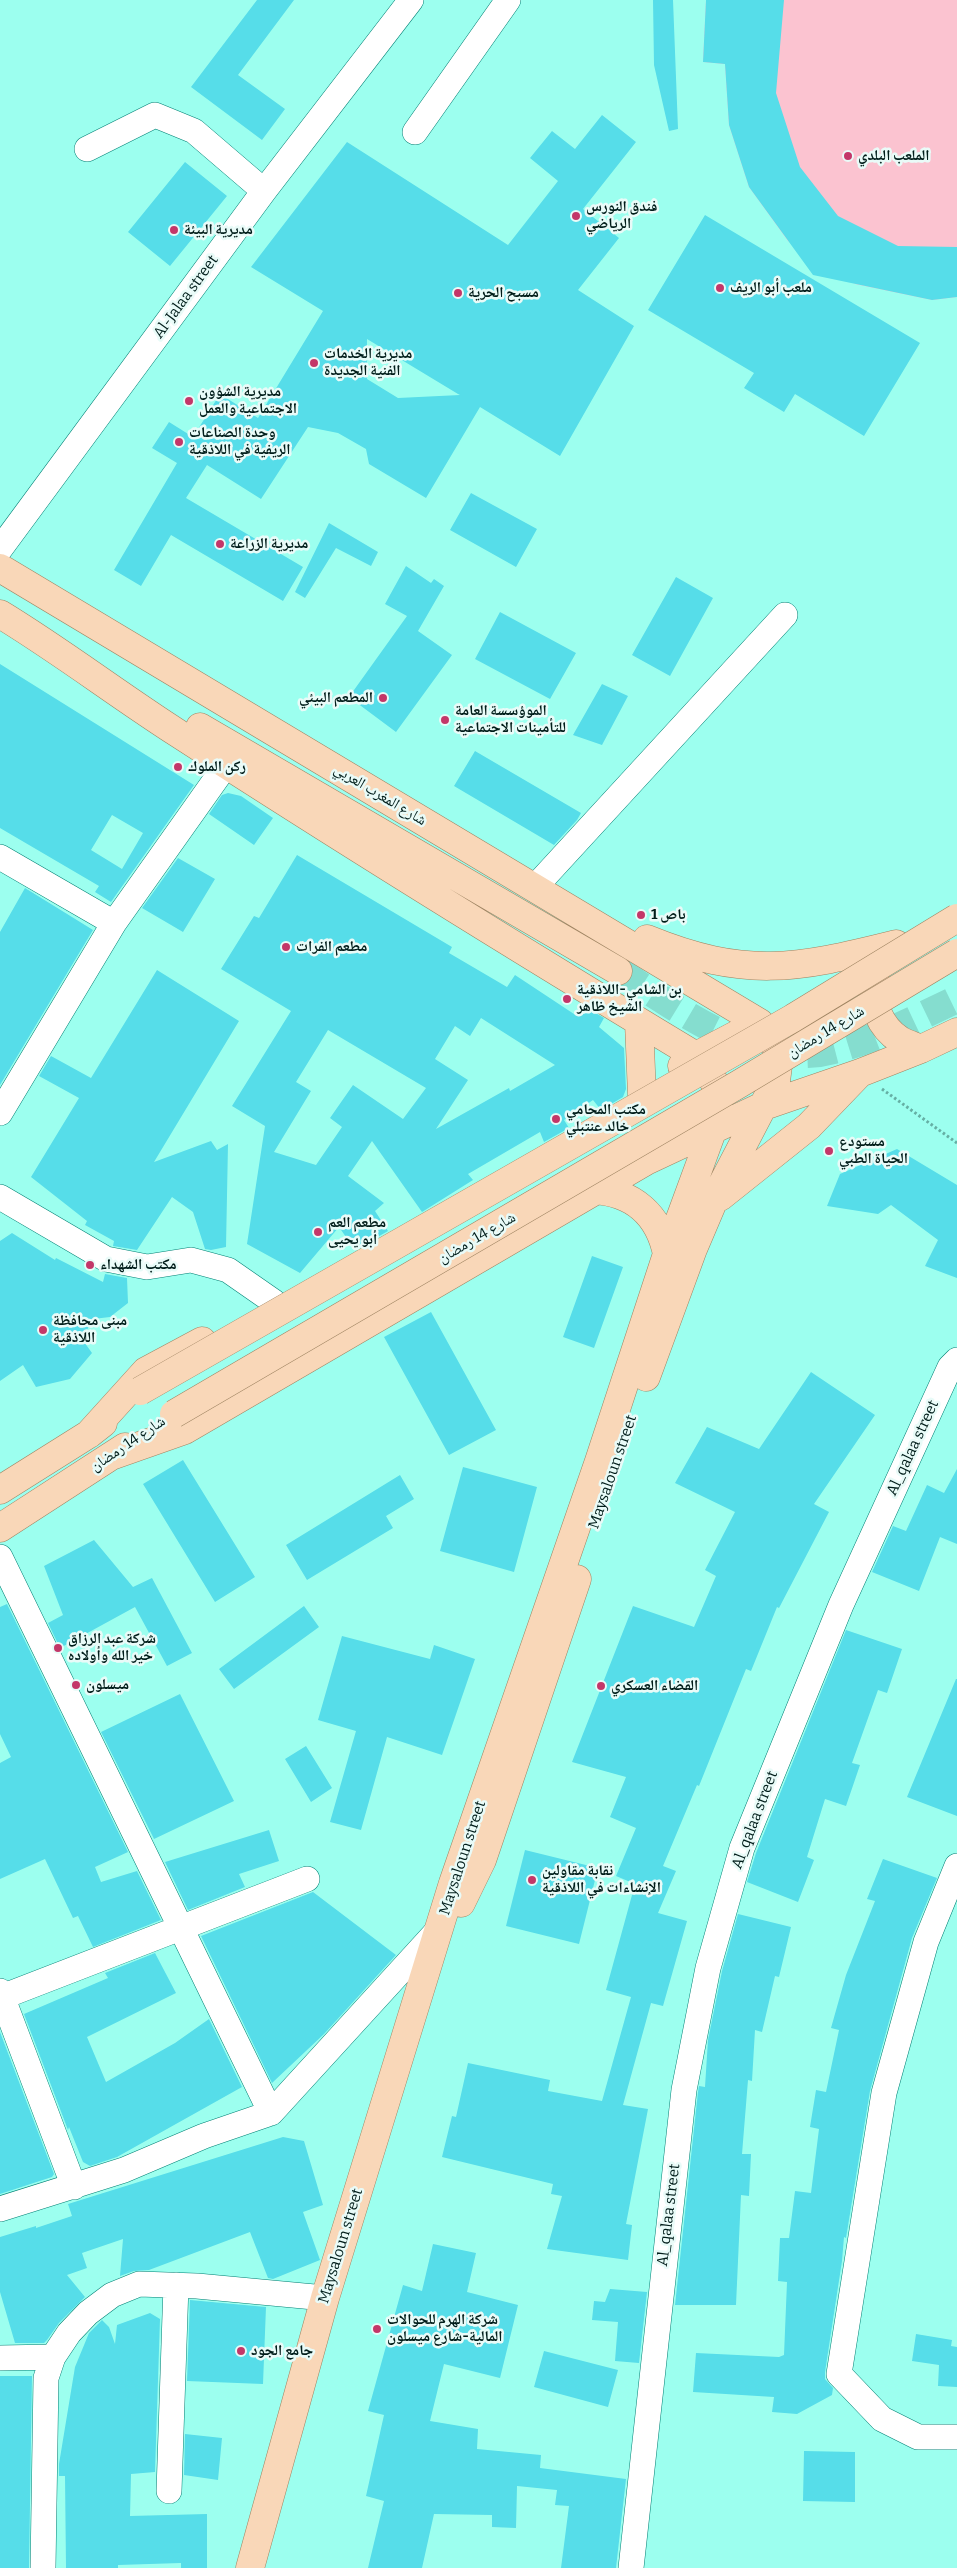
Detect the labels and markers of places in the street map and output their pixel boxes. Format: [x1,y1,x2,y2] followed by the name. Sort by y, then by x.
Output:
[858,147,929,165] place label: الملعب البلدي
[842,150,854,162] marker: الملعب البلدي
[586,198,657,233] place label: فندق النورس الرياضي
[570,210,582,222] marker: فندق النورس الرياضي
[184,221,253,239] place label: مديرية البيئة
[168,224,180,236] marker: مديرية البيئة
[730,279,812,297] place label: ملعب أبو الريف
[714,282,726,294] marker: ملعب أبو الريف
[468,284,539,302] place label: مسبح الحرية
[452,287,464,299] marker: مسبح الحرية
[324,345,412,380] place label: مديرية الخدمات الفنية الجديدة
[308,357,320,369] marker: مديرية الخدمات الفنية الجديدة
[199,383,297,418] place label: مديرية الشؤون الاجتماعية والعمل
[183,395,195,407] marker: مديرية الشؤون الاجتماعية والعمل
[189,424,291,459] place label: وحدة الصناعات الريفية في اللاذقية
[173,436,185,448] marker: وحدة الصناعات الريفية في اللاذقية
[230,535,308,553] place label: مديرية الزراعة
[214,538,226,550] marker: مديرية الزراعة
[299,689,373,707] place label: المطعم البيئي
[377,692,389,704] marker: المطعم البيئي
[455,702,566,737] place label: الموؤسسة العامة للتأمينات الاجتماعية
[439,714,451,726] marker: الموؤسسة العامة للتأمينات الاجتماعية
[188,758,246,776] place label: ركن الملوك
[172,761,184,773] marker: ركن الملوك
[651,906,686,924] place label: باص 1
[635,909,647,921] marker: باص 1
[296,938,367,956] place label: مطعم الفرات
[280,941,292,953] marker: مطعم الفرات
[577,981,682,1016] place label: بن الشامي-اللاذقية الشيخ ظاهر
[561,993,573,1005] marker: بن الشامي-اللاذقية الشيخ ظاهر
[566,1101,646,1136] place label: مكتب المحامي خالد عنتبلي
[550,1113,562,1125] marker: مكتب المحامي خالد عنتبلي
[839,1133,908,1168] place label: مستودع الحياة الطبي
[823,1145,835,1157] marker: مستودع الحياة الطبي
[328,1214,386,1249] place label: مطعم العم أبو يحيى
[312,1226,324,1238] marker: مطعم العم أبو يحيى
[100,1256,177,1274] place label: مكتب الشهداء
[84,1259,96,1271] marker: مكتب الشهداء
[53,1312,127,1347] place label: مبنى محافظة اللاذقية
[37,1324,49,1336] marker: مبنى محافظة اللاذقية
[68,1630,156,1665] place label: شركة عبد الرزاق خير الله وأولاده
[52,1642,64,1654] marker: شركة عبد الرزاق خير الله وأولاده
[86,1676,129,1694] place label: ميسلون
[611,1677,698,1695] place label: القضاء العسكري
[70,1679,82,1691] marker: ميسلون
[595,1680,607,1692] marker: القضاء العسكري
[542,1862,661,1897] place label: نقابة مقاولين الإنشاءات في اللاذقية
[526,1874,538,1886] marker: نقابة مقاولين الإنشاءات في اللاذقية
[387,2311,503,2346] place label: شركة الهرم للحوالات المالية-شارع ميسلون
[371,2323,383,2335] marker: شركة الهرم للحوالات المالية-شارع ميسلون
[251,2342,313,2360] place label: جامع الجود
[235,2345,247,2357] marker: جامع الجود

